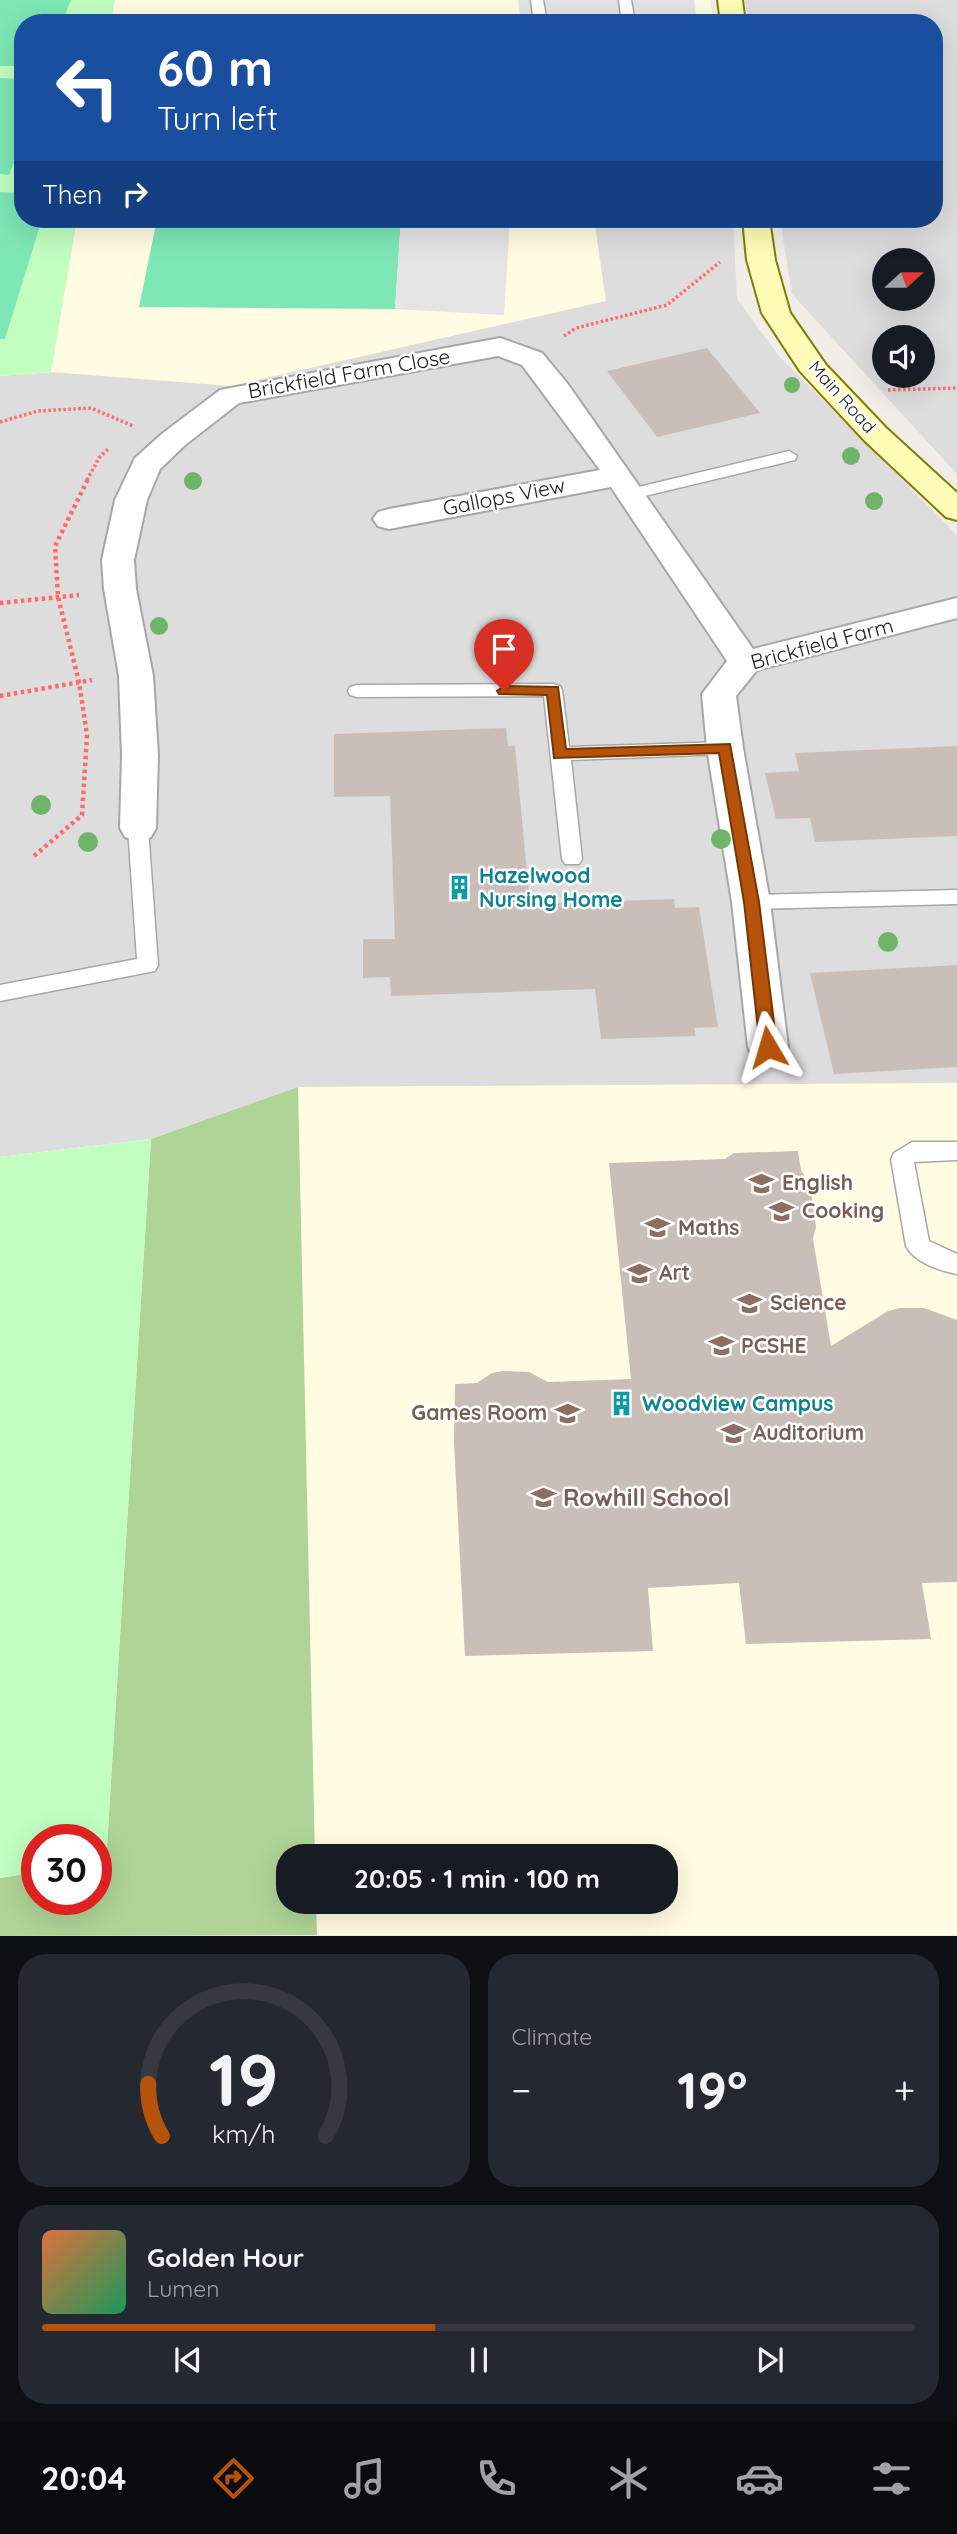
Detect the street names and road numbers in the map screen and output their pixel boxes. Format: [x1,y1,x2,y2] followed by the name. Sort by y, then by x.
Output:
[246,342,452,404] street label: Brickfield Farm Close
[804,356,881,438] street label: Main Road
[440,471,567,521] street label: Gallops View
[747,611,896,675] street label: Brickfield Farm

